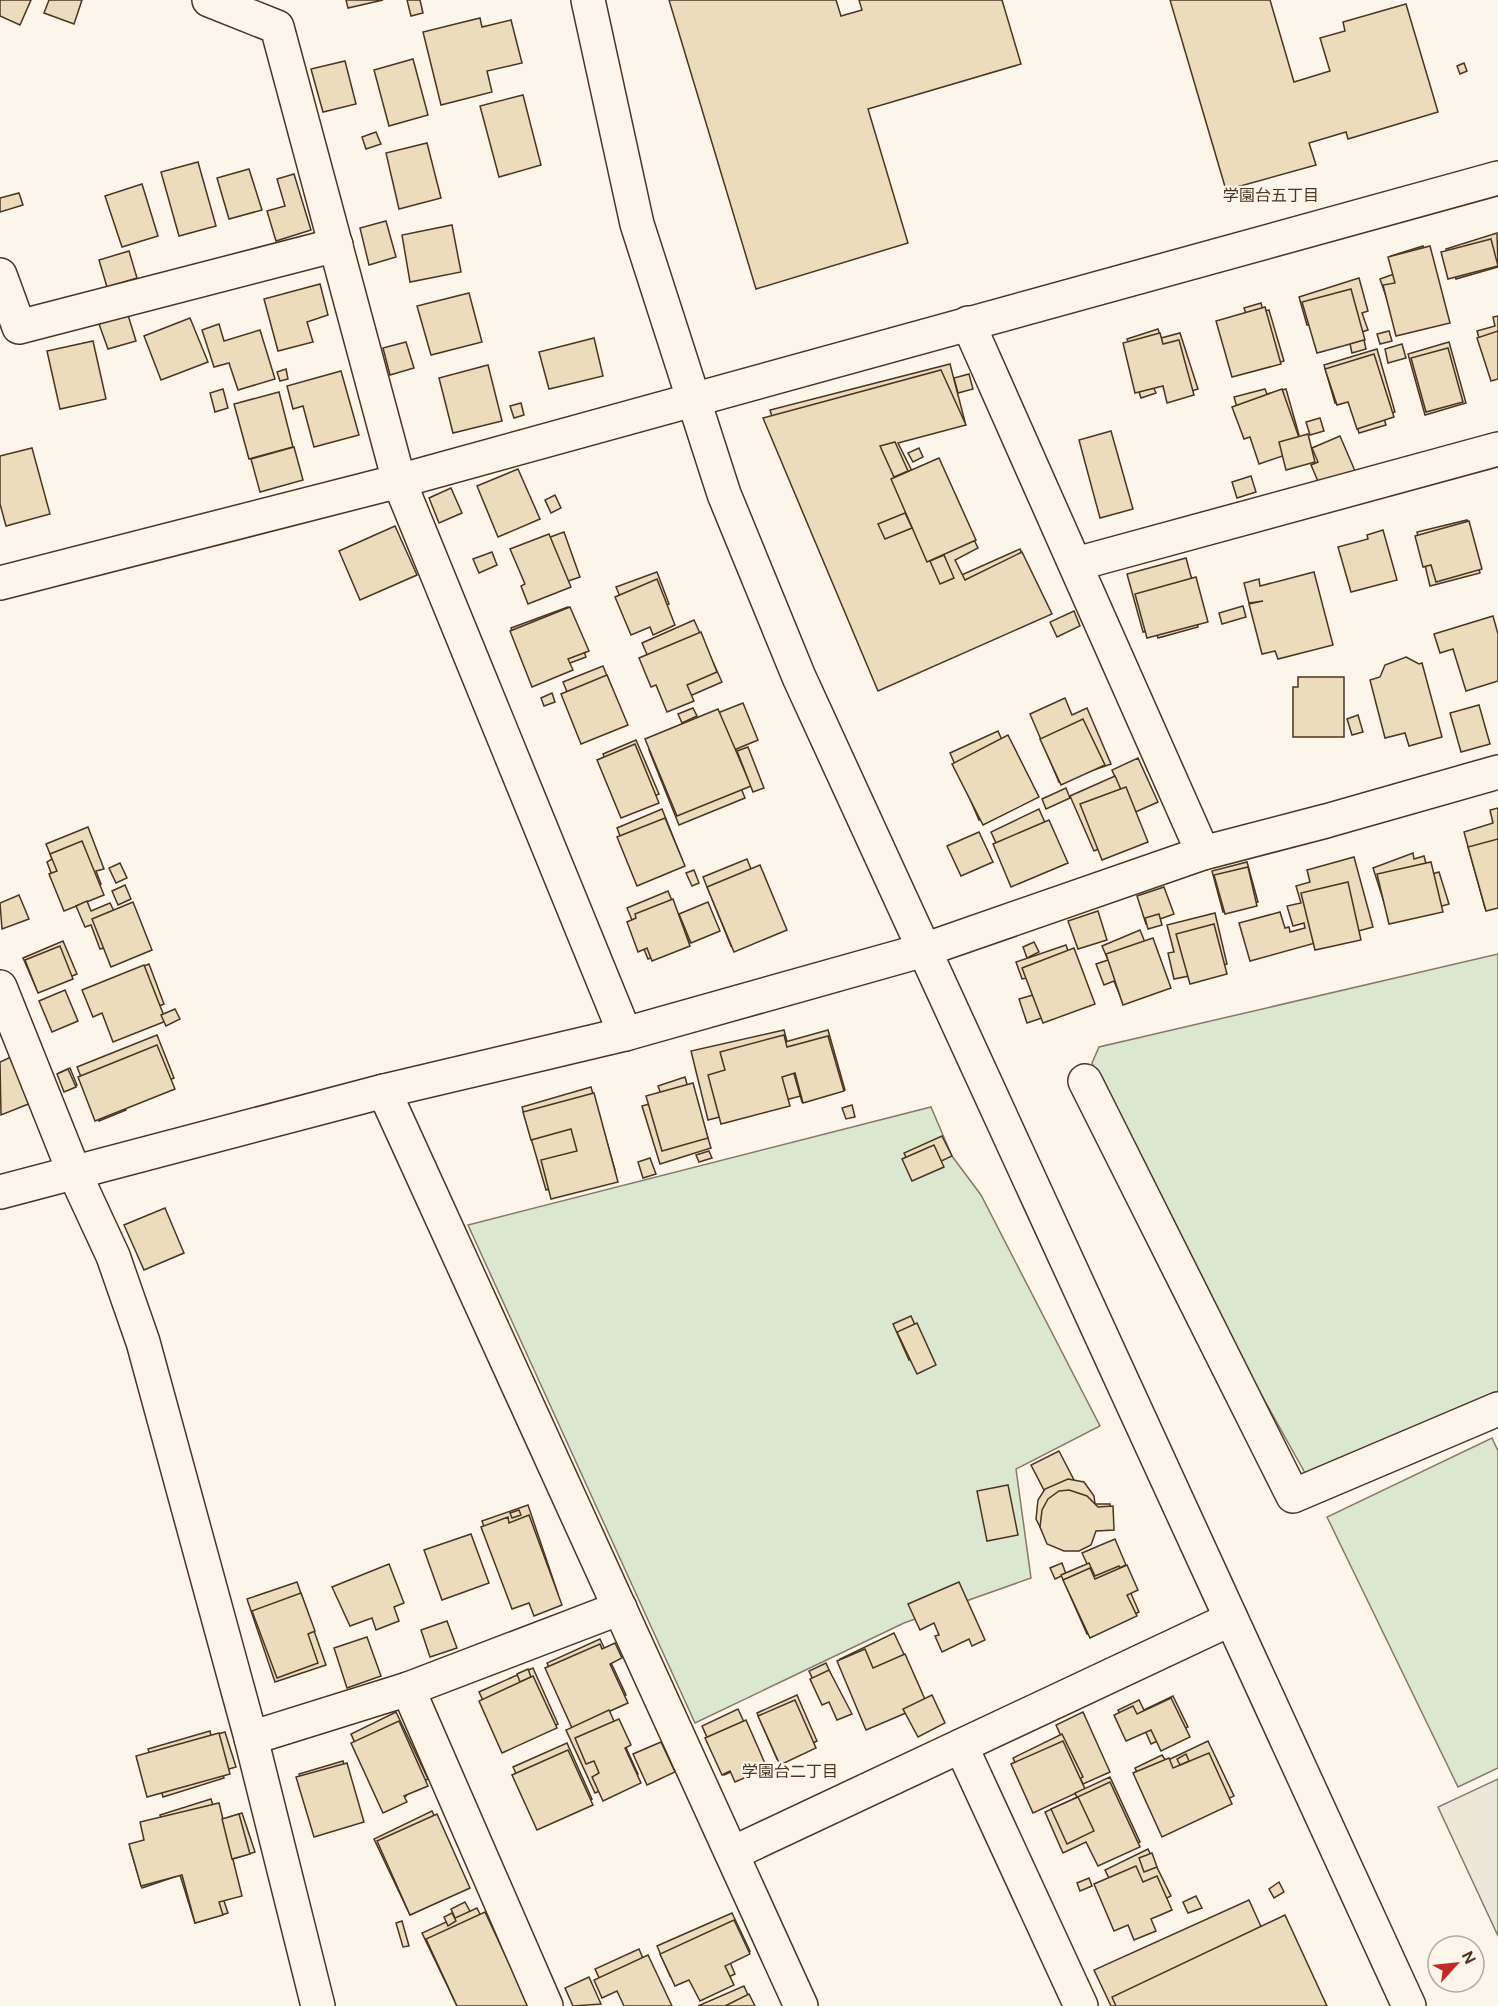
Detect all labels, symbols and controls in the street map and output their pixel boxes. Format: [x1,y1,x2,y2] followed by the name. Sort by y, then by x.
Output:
[1223,185,1319,206] district label: 学園台五丁目
[742,1761,838,1782] district label: 学園台二丁目
[1426,1934,1486,1994] north arrow
[1457,1947,1481,1967] text: N

